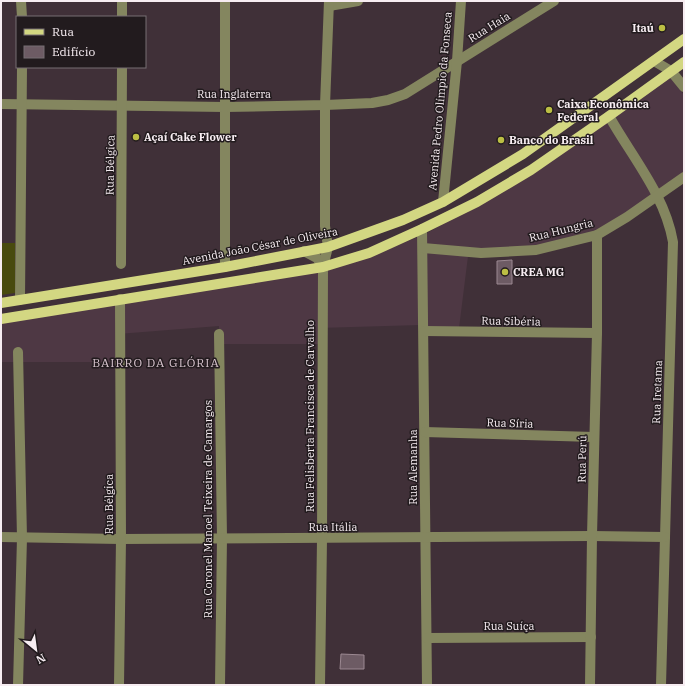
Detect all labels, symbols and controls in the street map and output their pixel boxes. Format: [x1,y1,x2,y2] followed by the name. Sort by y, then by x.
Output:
[465,9,513,45] street label: Rua Haia
[425,11,455,191] street label: Avenida Pedro Olímpio da Fonseca
[16,16,146,68] legend
[632,21,654,35] place label: Itaú
[657,23,667,33] marker: Itaú
[52,24,74,39] text: Rua
[52,44,96,59] text: Edifício
[197,87,271,101] street label: Rua Inglaterra
[557,97,649,124] place label: Caixa Econômica Federal
[544,105,554,115] marker: Caixa Econômica Federal
[144,130,237,144] place label: Açaí Cake Flower
[131,132,141,142] marker: Açaí Cake Flower
[509,133,594,147] place label: Banco do Brasil
[102,135,118,195] street label: Rua Bélgica
[496,135,506,145] marker: Banco do Brasil
[528,215,594,245] street label: Rua Hungria
[181,224,339,268] street label: Avenida João César de Oliveira
[513,265,565,279] place label: CREA MG
[500,267,510,277] marker: CREA MG
[481,313,541,329] street label: Rua Sibéria
[303,320,317,512] street label: Rua Felisberta Francisca de Carvalho
[92,355,220,370] district label: BAIRRO DA GLÓRIA
[649,360,665,424] street label: Rua Iretama
[201,400,215,618] street label: Rua Coronel Manoel Teixeira de Camargos
[486,415,534,431] street label: Rua Síria
[406,429,420,505] street label: Rua Alemanha
[575,435,589,483] street label: Rua Perú
[102,474,116,534] street label: Rua Bélgica
[308,520,358,534] street label: Rua Itália
[483,619,535,633] street label: Rua Suíça
[16,630,56,670] north arrow
[33,651,48,667] text: N

